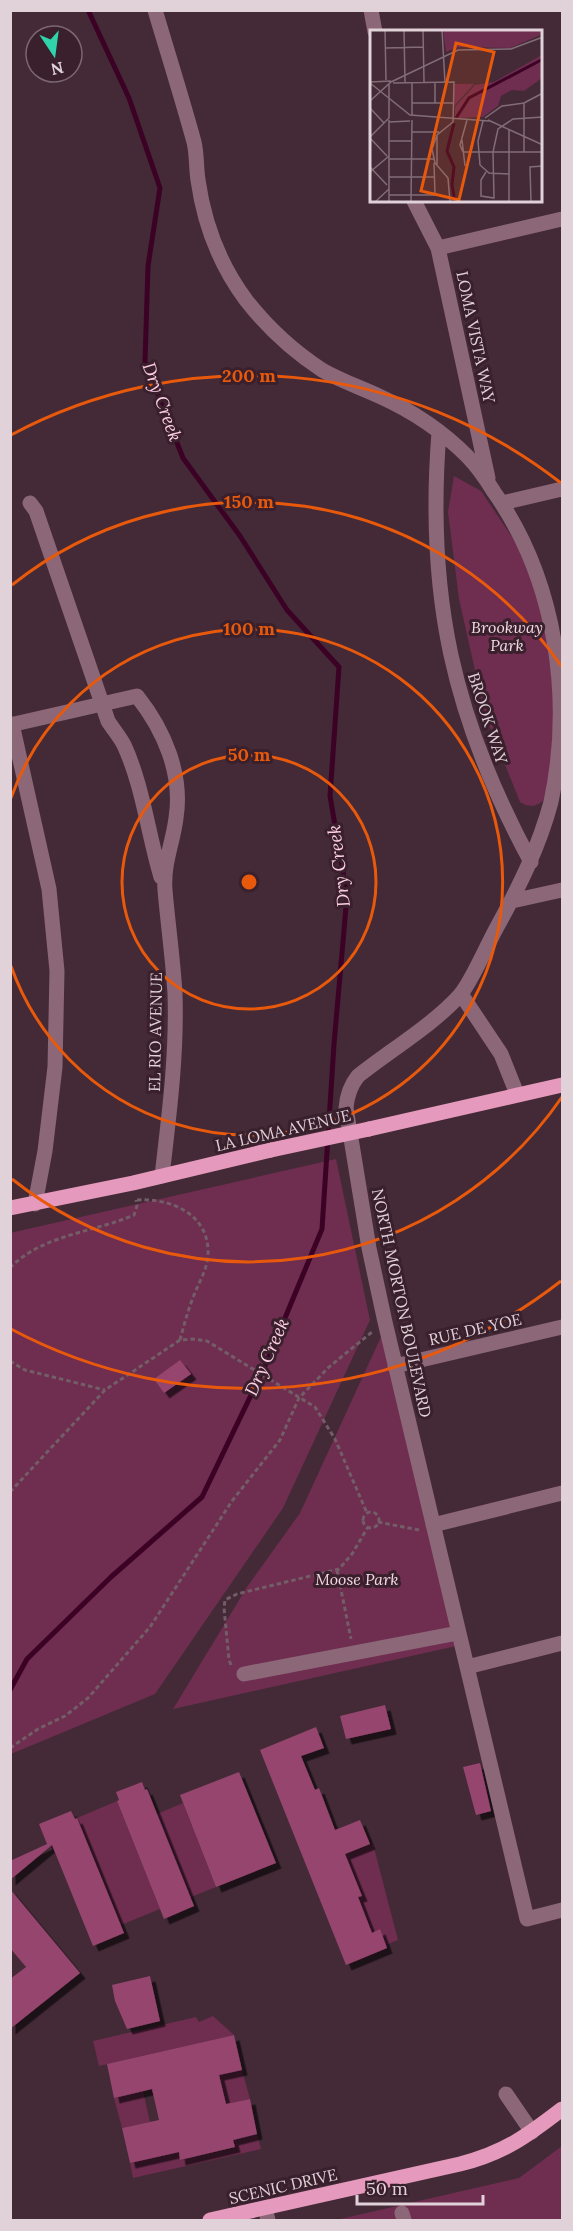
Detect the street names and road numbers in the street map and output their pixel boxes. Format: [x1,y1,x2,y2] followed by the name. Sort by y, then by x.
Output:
[452,269,500,406] street label: LOMA VISTA WAY
[464,670,512,767] street label: BROOK WAY
[144,972,166,1092] street label: EL RIO AVENUE
[213,1105,353,1155] street label: LA LOMA AVENUE
[368,1187,436,1419] street label: NORTH MORTON BOULEVARD
[427,1309,523,1349] street label: RUE DE YOE
[227,2164,339,2208] street label: SCENIC DRIVE

